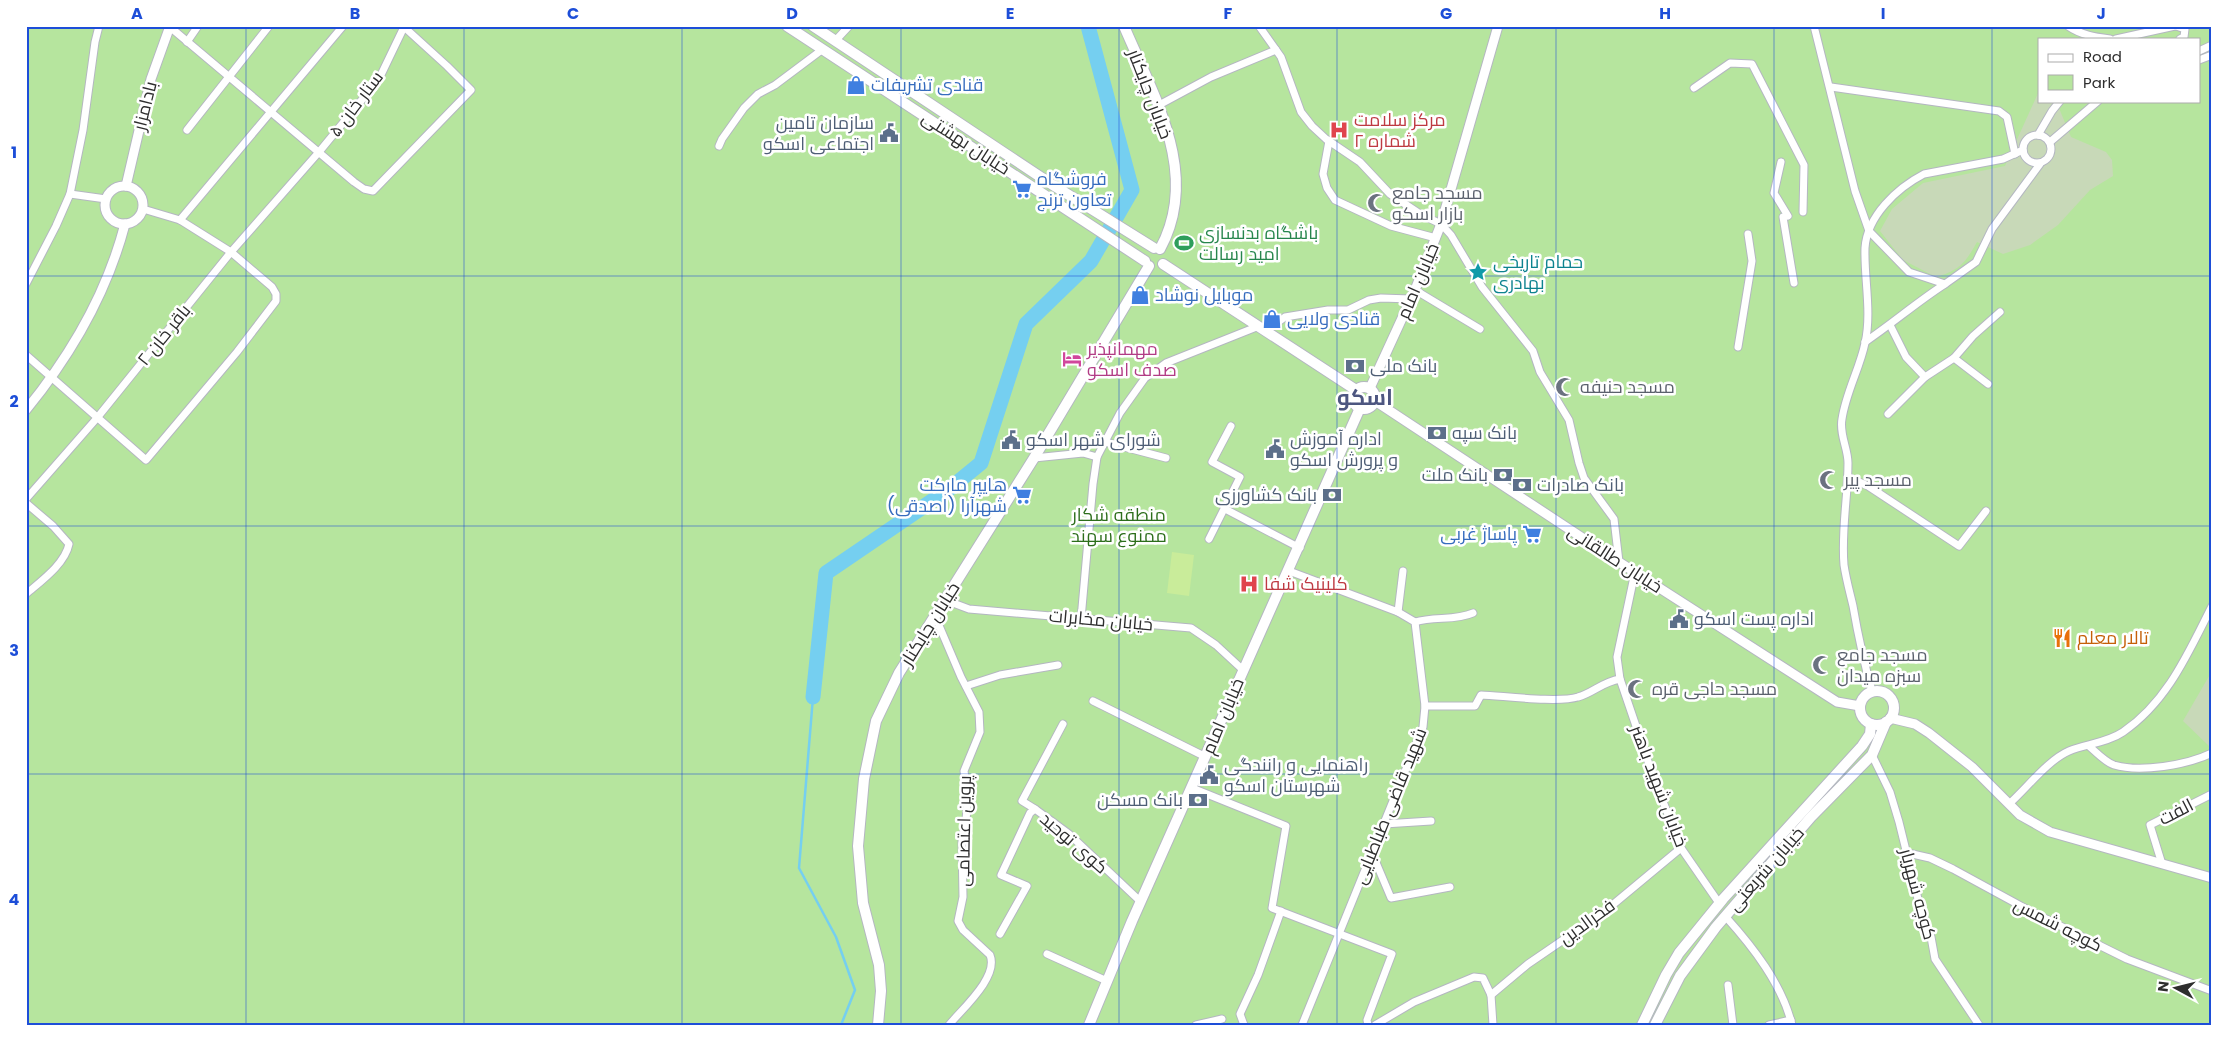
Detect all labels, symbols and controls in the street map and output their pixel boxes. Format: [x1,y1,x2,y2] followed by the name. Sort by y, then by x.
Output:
[131,2,143,25] text: A
[350,2,360,25] text: B
[567,2,579,25] text: C
[786,2,798,25] text: D
[1006,2,1014,25] text: E
[1224,2,1233,25] text: F
[1440,2,1452,25] text: G
[1659,2,1671,25] text: H
[1881,2,1885,25] text: I
[2096,2,2106,25] text: J
[2038,38,2200,102] legend
[1121,44,1179,143] street label: خیابان چایکنار
[2083,46,2122,67] text: Road
[322,65,389,142] street label: ستار خان ۵
[871,72,983,97] place label: قنادی تشریفات
[2083,72,2115,93] text: Park
[845,74,867,96] shop icon: قنادی تشریفات
[126,79,163,134] street label: بادامزار
[917,105,1015,181] street label: خیابان بهشتی
[1354,107,1446,153] place label: مرکز سلامت شماره ۲
[763,110,874,156] place label: سازمان تامین اجتماعی اسکو
[1328,119,1350,141] hospital icon: مرکز سلامت شماره ۲
[878,122,900,144] public building icon: سازمان تامین اجتماعی اسکو
[11,141,17,164] text: 1
[1037,166,1112,212] place label: فروشگاه تعاون ترنج
[1011,178,1033,200] supermarket icon: فروشگاه تعاون ترنج
[1392,180,1483,226] place label: مسجد جامع بازار اسکو
[1366,192,1388,214] mosque icon: مسجد جامع بازار اسکو
[1199,220,1318,266] place label: باشگاه بدنسازی امید رسالت
[1173,232,1195,254] sports icon: باشگاه بدنسازی امید رسالت
[1390,239,1445,323] street label: خیابان امام
[1493,249,1583,295] place label: حمام تاریخی بهادری
[1467,261,1489,283] place icon: حمام تاریخی بهادری
[1155,282,1253,307] place label: موبایل نوشاد
[1129,284,1151,306] shop icon: موبایل نوشاد
[131,299,196,371] street label: باقر خان ۲
[1287,306,1380,331] place label: قنادی ولایی
[1261,308,1283,330] shop icon: قنادی ولایی
[1086,336,1177,382] place label: مهمانپذیر صدف اسکو
[1061,348,1083,370] hotel icon: مهمانپذیر صدف اسکو
[1370,353,1437,378] place label: بانک ملی
[1344,355,1366,377] bank icon: بانک ملی
[1580,374,1675,399] place label: مسجد حنیفه
[1554,376,1576,398] mosque icon: مسجد حنیفه
[1337,382,1393,413] district label: اسکو
[9,390,19,413] text: 2
[1452,420,1517,445] place label: بانک سپه
[1426,422,1448,444] bank icon: بانک سپه
[1290,426,1398,472] place label: اداره آموزش و پرورش اسکو
[1026,427,1161,452] place label: شورای شهر اسکو
[1000,429,1022,451] public building icon: شورای شهر اسکو
[1264,438,1286,460] public building icon: اداره آموزش و پرورش اسکو
[1422,462,1488,487] place label: بانک ملت
[1492,464,1514,486] bank icon: بانک ملت
[1843,467,1912,492] place label: مسجد پیر
[1818,469,1840,491] mosque icon: مسجد پیر
[887,472,1007,518] place label: هایپر مارکت شهرآرا (اصدقی)
[1537,472,1624,497] place label: بانک صادرات
[1511,474,1533,496] bank icon: بانک صادرات
[1215,482,1317,507] place label: بانک کشاورزی
[1011,484,1033,506] supermarket icon: هایپر مارکت شهرآرا (اصدقی)
[1321,484,1343,506] bank icon: بانک کشاورزی
[1071,502,1167,548] park label: منطقه شکار ممنوع سهند
[1563,519,1668,599] street label: خیابان طالقانی
[1440,521,1517,546] place label: پاساژ غربی
[1521,523,1543,545] supermarket icon: پاساژ غربی
[1264,571,1348,596] place label: کلینیک شفا
[1238,573,1260,595] hospital icon: کلینیک شفا
[893,577,965,671] street label: خیابان چایکنار
[1048,602,1154,637] street label: خیابان مخابرات
[1694,606,1814,631] place label: اداره پست اسکو
[1668,608,1690,630] public building icon: اداره پست اسکو
[2077,625,2149,650] place label: تالار معلم
[2051,627,2073,649] restaurant icon: تالار معلم
[9,639,19,662] text: 3
[1837,642,1928,688] place label: مسجد جامع سبزه میدان
[1811,654,1833,676] mosque icon: مسجد جامع سبزه میدان
[1195,674,1250,758] street label: خیابان امام
[1652,676,1777,701] place label: مسجد حاجی قره
[1626,678,1648,700] mosque icon: مسجد حاجی قره
[1624,720,1694,851] street label: خیابان شهید باهنر
[1347,724,1432,888] street label: شهید قاضی طباطبایی
[1224,752,1368,798] place label: راهنمایی و رانندگی شهرستان اسکو
[1198,764,1220,786] public building icon: راهنمایی و رانندگی شهرستان اسکو
[950,775,977,887] street label: پروین اعتصامی
[1097,787,1183,812] place label: بانک مسکن
[1187,789,1209,811] bank icon: بانک مسکن
[2154,792,2197,831] street label: الفت
[1035,806,1114,879] street label: کوی توحید
[1722,821,1809,916] street label: خیابان شریعتی
[1894,844,1943,942] street label: کوچه شهریار
[9,888,20,911] text: 4
[2010,892,2107,958] street label: کوچه شمس
[1553,893,1620,951] street label: فخرالدین
[2150,964,2200,1014] north arrow
[2153,980,2174,993] text: N

